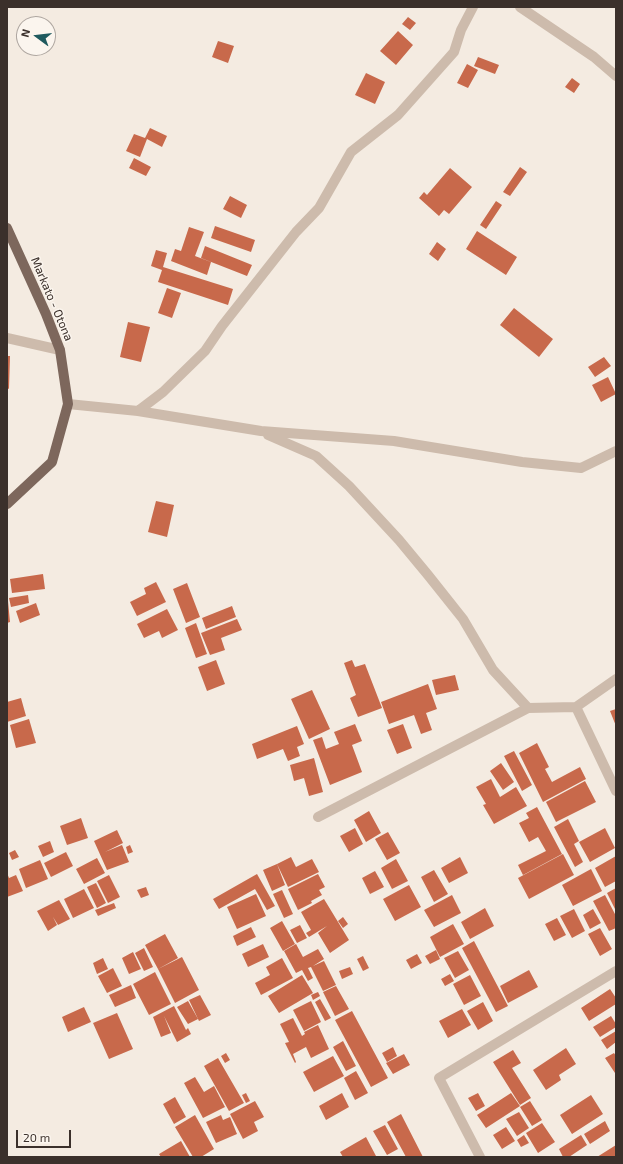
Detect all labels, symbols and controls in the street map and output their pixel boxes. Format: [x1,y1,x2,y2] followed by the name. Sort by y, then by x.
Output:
[16,16,56,56] north arrow
[18,28,32,39] text: N
[28,255,76,343] street label: Markato - Otona
[18,1122,73,1148] scale bar
[23,1130,50,1144] text: 20 m

